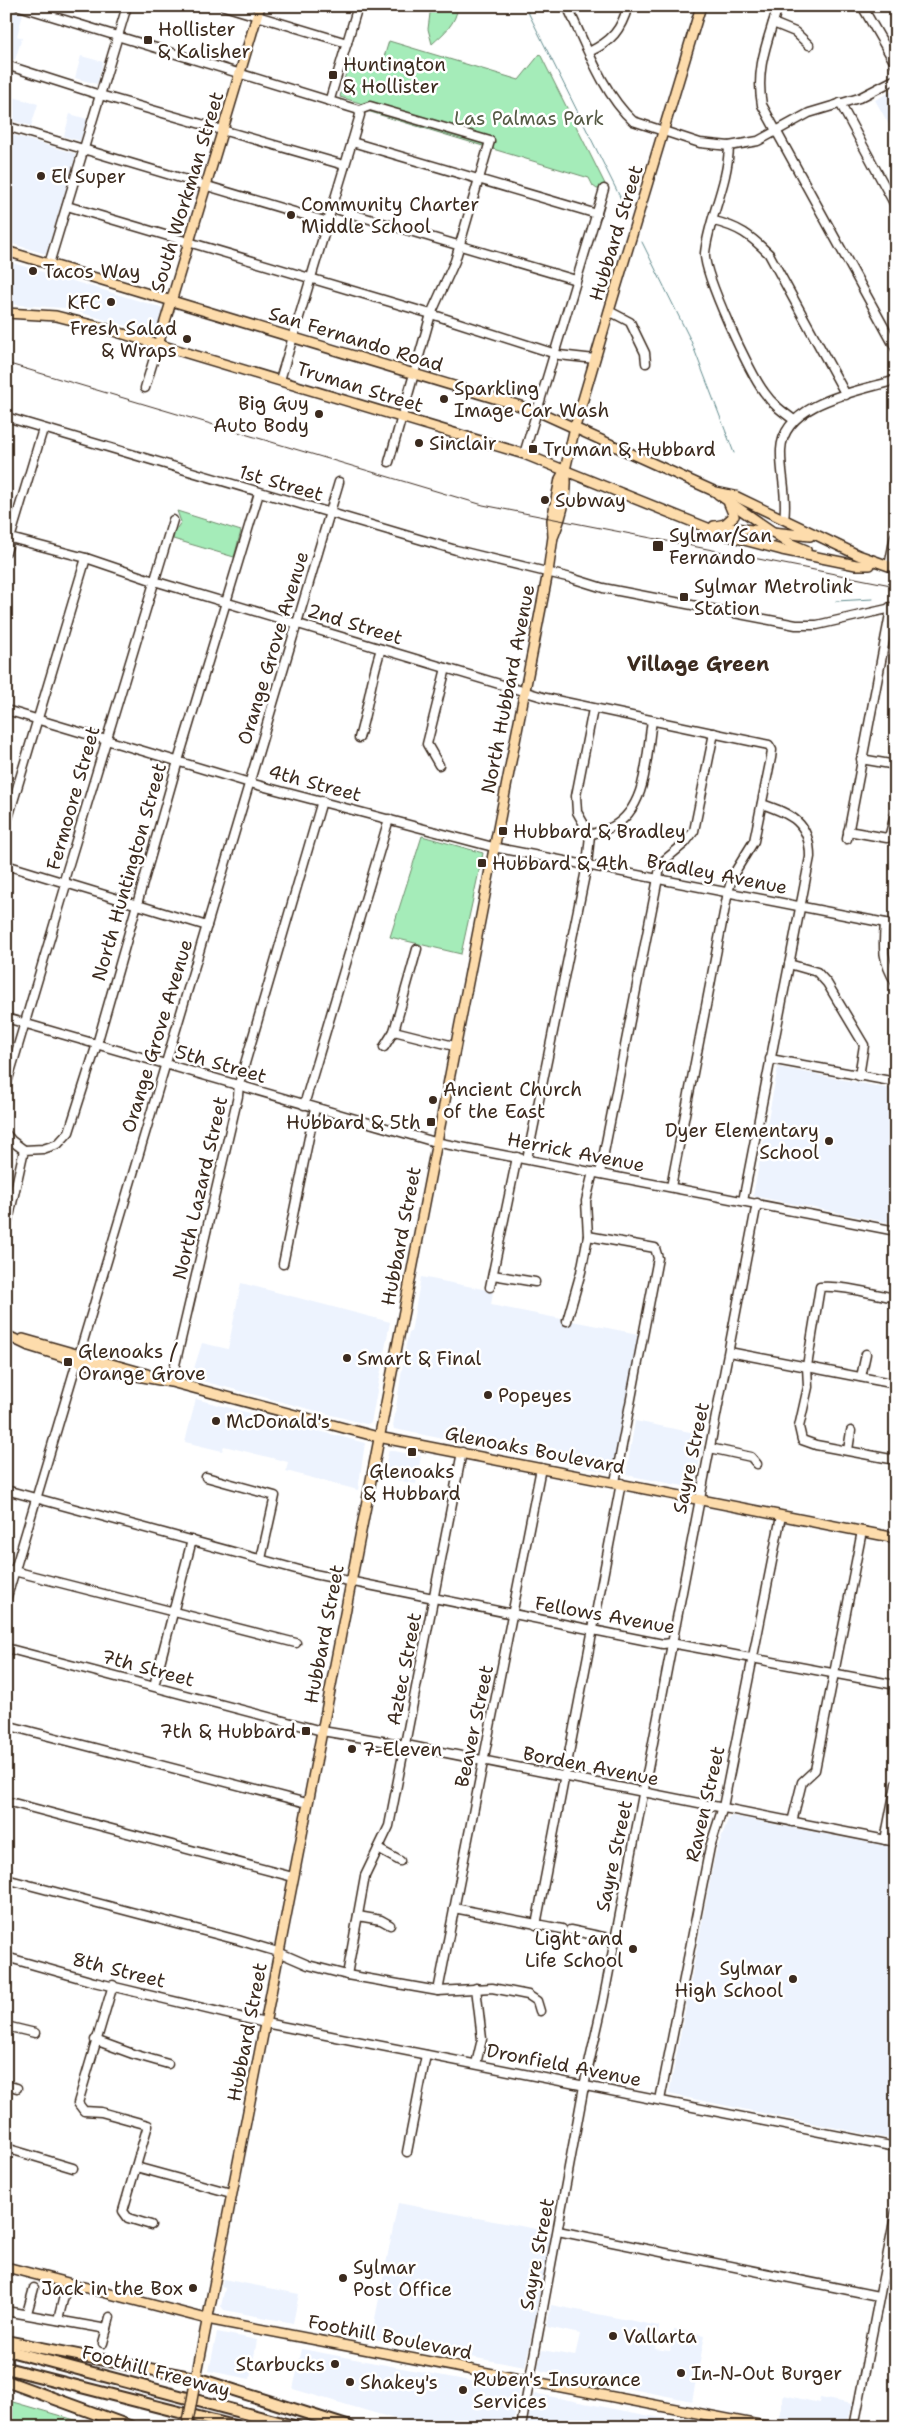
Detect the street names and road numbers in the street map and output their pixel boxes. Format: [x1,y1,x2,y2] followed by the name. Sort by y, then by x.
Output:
[145,89,229,295] street label: South Workman Street
[583,162,649,304] street label: Hubbard Street
[266,301,446,377] street label: San Fernando Road
[293,356,427,418] street label: Truman Street
[236,459,326,507] street label: 1st Street
[232,548,314,748] street label: Orange Grove Avenue
[475,582,541,796] street label: North Hubbard Avenue
[304,598,406,650] street label: 2nd Street
[41,723,105,873] street label: Fermoore Street
[266,759,364,807] street label: 4th Street
[86,760,172,984] street label: North Huntington Street
[644,848,790,900] street label: Bradley Avenue
[116,936,198,1136] street label: Orange Grove Avenue
[172,1039,270,1089] street label: 5th Street
[167,1094,233,1282] street label: North Lazard Street
[505,1126,647,1178] street label: Herrick Avenue
[375,1164,427,1308] street label: Hubbard Street
[667,1400,715,1516] street label: Sayre Street
[443,1420,627,1480] street label: Glenoaks Boulevard
[298,1562,350,1706] street label: Hubbard Street
[533,1590,677,1640] street label: Fellows Avenue
[381,1611,427,1727] street label: Aztec Street
[99,1644,197,1692] street label: 7th Street
[449,1663,499,1789] street label: Beaver Street
[521,1741,661,1791] street label: Borden Avenue
[680,1744,730,1864] street label: Raven Street
[590,1798,638,1914] street label: Sayre Street
[70,1946,168,1994] street label: 8th Street
[221,1960,273,2104] street label: Hubbard Street
[484,2038,644,2092] street label: Dronfield Avenue
[514,2196,560,2312] street label: Sayre Street
[306,2309,474,2365] street label: Foothill Boulevard
[79,2339,233,2403] street label: Foothill Freeway

